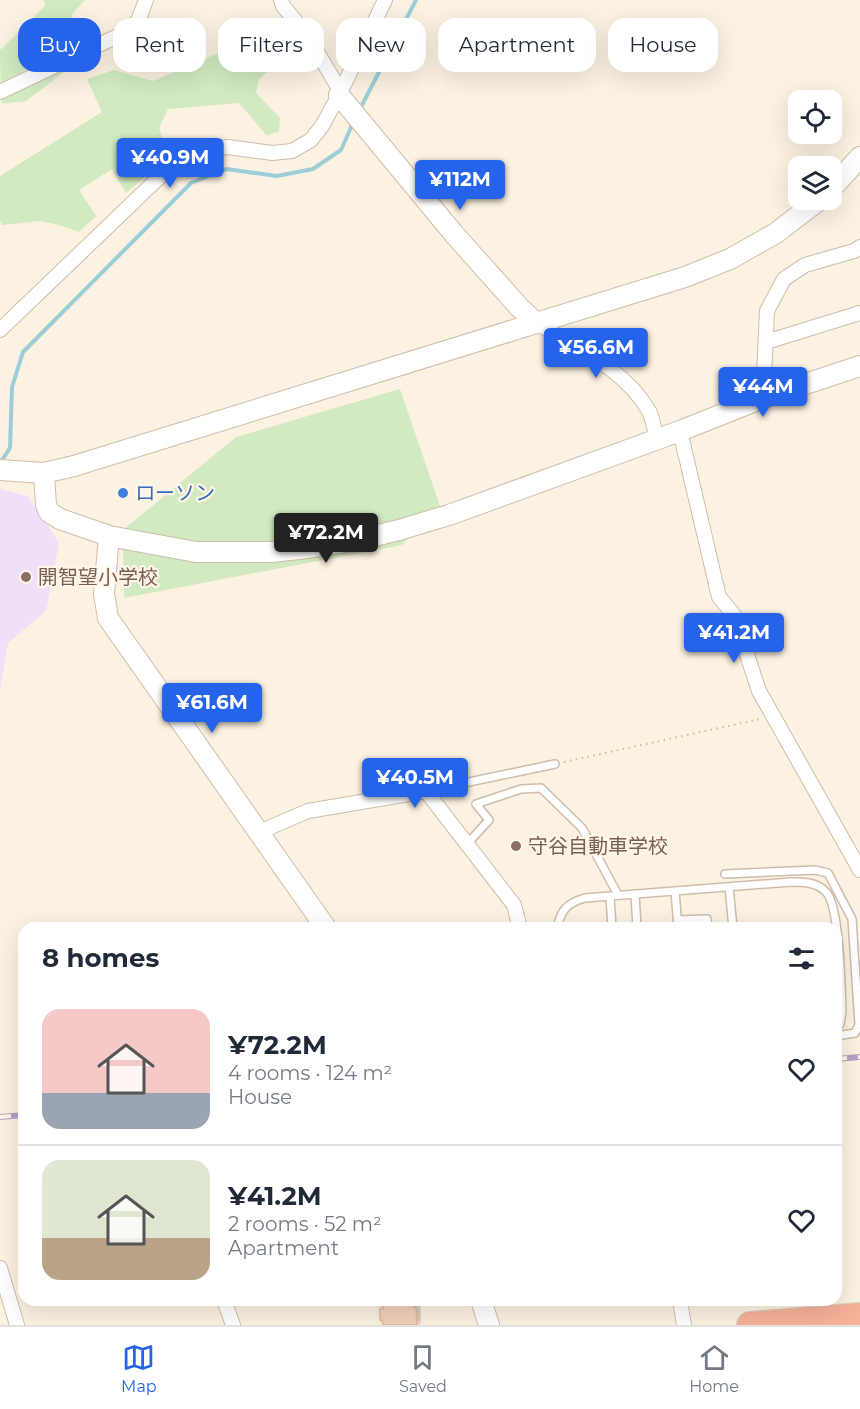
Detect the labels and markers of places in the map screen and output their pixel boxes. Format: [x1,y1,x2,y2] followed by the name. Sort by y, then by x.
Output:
[121,138,219,189] pin: ¥40.9M
[418,160,502,211] pin: ¥112M
[547,328,645,379] pin: ¥56.6M
[727,367,799,418] pin: ¥44M
[135,481,215,505] place label: ローソン
[116,486,130,500] marker: ローソン
[277,513,375,564] pin: ¥72.2M
[38,565,158,589] place label: 開智望小学校
[19,570,33,584] marker: 開智望小学校
[685,613,783,664] pin: ¥41.2M
[163,683,261,734] pin: ¥61.6M
[366,758,464,809] pin: ¥40.5M
[528,834,668,858] place label: 守谷自動車学校
[509,839,523,853] marker: 守谷自動車学校

